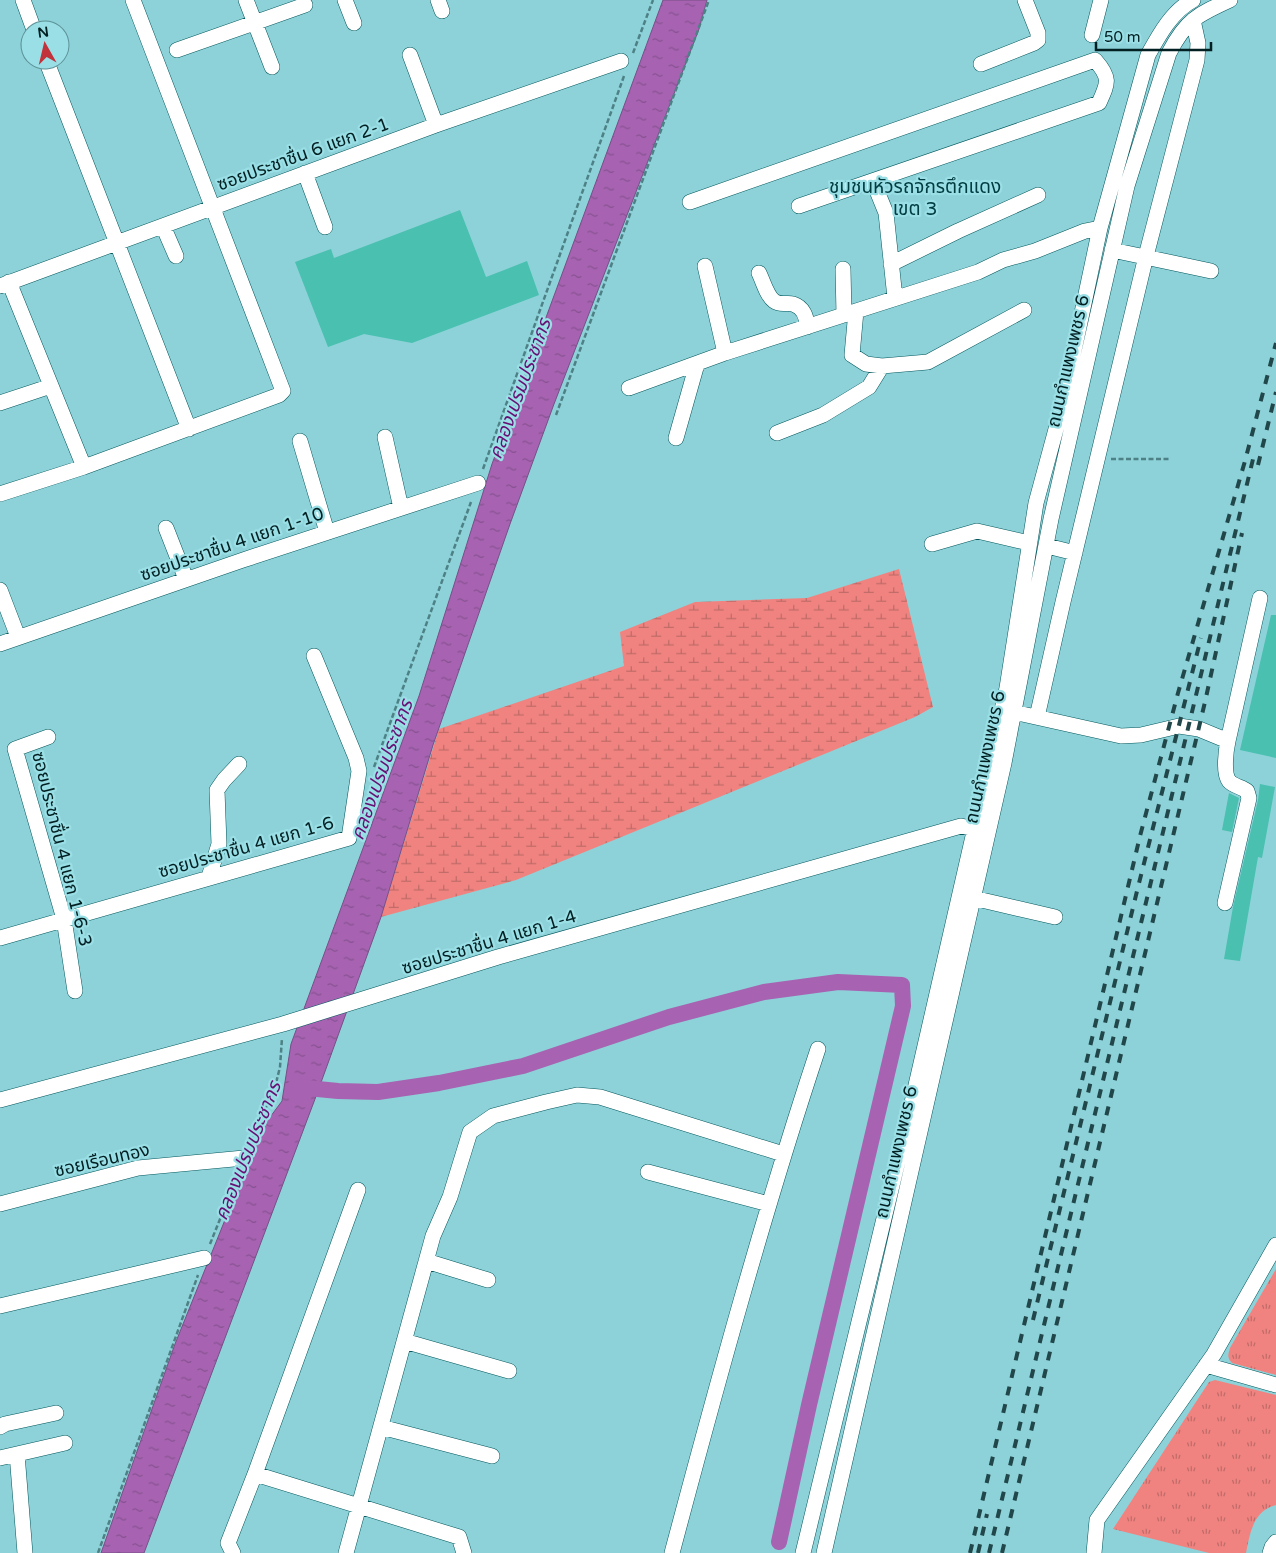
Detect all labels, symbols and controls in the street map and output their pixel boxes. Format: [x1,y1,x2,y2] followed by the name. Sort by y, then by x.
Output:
[20,20,70,70] north arrow
[1096,20,1211,52] scale bar
[37,23,50,42] text: N
[1104,28,1141,46] text: 50 m
[213,111,392,195] street label: ซอยประชาชื่น 6 แยก 2-1
[829,176,1001,220] district label: ชุมชนหัวรถจักรตึกแดง เขต 3
[1042,293,1094,429] street label: ถนนกำแพงเพชร 6
[484,314,556,462] water label: คลองเปรมประชากร
[137,500,327,586] street label: ซอยประชาชื่น 4 แยก 1-10
[960,689,1010,825] street label: ถนนกำแพงเพชร 6
[346,695,418,843] water label: คลองเปรมประชากร
[27,749,99,949] street label: ซอยประชาชื่น 4 แยก 1-6-3
[155,810,336,883] street label: ซอยประชาชื่น 4 แยก 1-6
[398,903,579,979] street label: ซอยประชาชื่น 4 แยก 1-4
[210,1077,286,1223] water label: คลองเปรมประชากร
[870,1084,922,1220] street label: ถนนกำแพงเพชร 6
[52,1138,152,1182] street label: ซอยเรือนทอง

